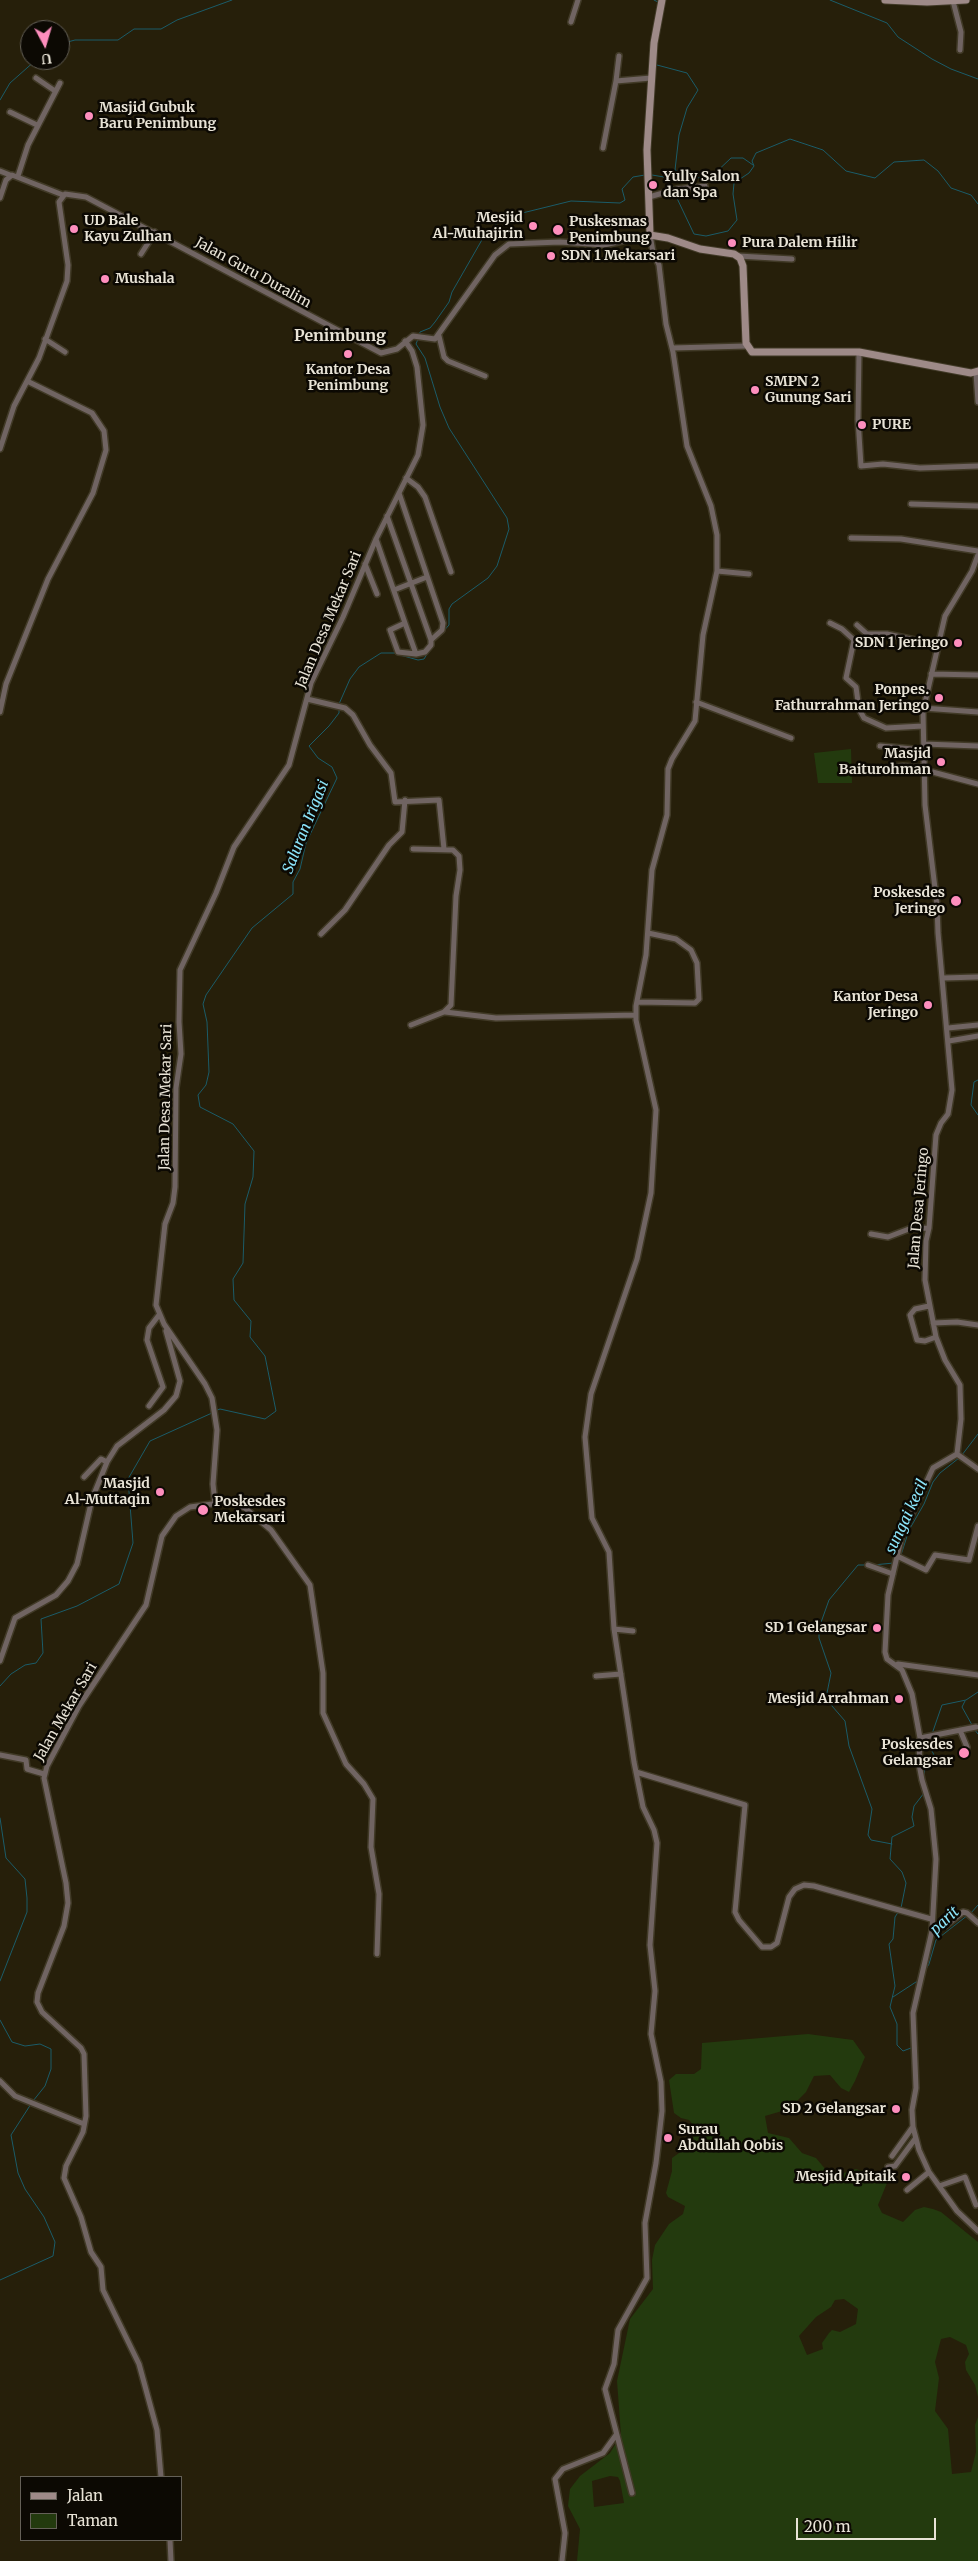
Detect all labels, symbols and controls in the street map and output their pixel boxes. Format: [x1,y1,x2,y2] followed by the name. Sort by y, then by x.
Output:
[20,20,70,70] north arrow
[40,49,53,68] text: U
[99,100,216,132] place label: Masjid Gubuk Baru Penimbung
[83,110,95,122] marker: Masjid Gubuk Baru Penimbung
[663,169,740,202] place label: Yully Salon dan Spa
[647,179,659,191] marker: Yully Salon dan Spa
[433,210,523,242] place label: Mesjid Al-Muhajirin
[84,213,172,246] place label: UD Bale Kayu Zulhan
[569,214,649,246] place label: Puskesmas Penimbung
[527,220,539,232] marker: Mesjid Al-Muhajirin
[68,223,80,235] marker: UD Bale Kayu Zulhan
[551,223,565,237] marker: Puskesmas Penimbung
[192,234,314,312] street label: Jalan Guru Duralim
[742,235,858,251] place label: Pura Dalem Hilir
[726,237,738,249] marker: Pura Dalem Hilir
[561,248,675,264] place label: SDN 1 Mekarsari
[545,250,557,262] marker: SDN 1 Mekarsari
[115,271,174,287] place label: Mushala
[99,273,111,285] marker: Mushala
[294,326,386,346] district label: Penimbung
[342,348,354,360] marker: Kantor Desa Penimbung
[306,362,390,394] place label: Kantor Desa Penimbung
[765,374,852,407] place label: SMPN 2 Gunung Sari
[749,384,761,396] marker: SMPN 2 Gunung Sari
[872,417,911,433] place label: PURE
[856,419,868,431] marker: PURE
[293,549,365,691] street label: Jalan Desa Mekar Sari
[855,635,948,651] place label: SDN 1 Jeringo
[952,637,964,649] marker: SDN 1 Jeringo
[775,682,929,714] place label: Ponpes. Fathurrahman Jeringo
[933,692,945,704] marker: Ponpes. Fathurrahman Jeringo
[839,746,931,779] place label: Masjid Baiturohman
[935,756,947,768] marker: Masjid Baiturohman
[279,778,333,876] water label: Saluran Irigasi
[873,885,945,918] place label: Poskesdes Jeringo
[949,894,963,908] marker: Poskesdes Jeringo
[833,989,918,1022] place label: Kantor Desa Jeringo
[922,999,934,1011] marker: Kantor Desa Jeringo
[156,1023,176,1171] street label: Jalan Desa Mekar Sari
[905,1147,933,1269] street label: Jalan Desa Jeringo
[65,1476,150,1508] place label: Masjid Al-Muttaqin
[882,1477,932,1557] water label: sungai kecil
[154,1486,166,1498] marker: Masjid Al-Muttaqin
[214,1494,286,1526] place label: Poskesdes Mekarsari
[196,1503,210,1517] marker: Poskesdes Mekarsari
[765,1620,867,1636] place label: SD 1 Gelangsar
[871,1622,883,1634] marker: SD 1 Gelangsar
[31,1660,101,1764] street label: Jalan Mekar Sari
[768,1691,889,1707] place label: Mesjid Arrahman
[893,1693,905,1705] marker: Mesjid Arrahman
[881,1737,953,1770] place label: Poskesdes Gelangsar
[957,1746,971,1760] marker: Poskesdes Gelangsar
[927,1903,963,1939] water label: parit
[782,2101,886,2117] place label: SD 2 Gelangsar
[890,2103,902,2115] marker: SD 2 Gelangsar
[678,2122,783,2154] place label: Surau Abdullah Qobis
[662,2132,674,2144] marker: Surau Abdullah Qobis
[796,2169,896,2185] place label: Mesjid Apitaik
[900,2171,912,2183] marker: Mesjid Apitaik
[20,2476,182,2541] legend
[67,2486,103,2505] text: Jalan
[798,2508,938,2540] scale bar
[67,2511,118,2530] text: Taman
[804,2517,851,2536] text: 200 m

